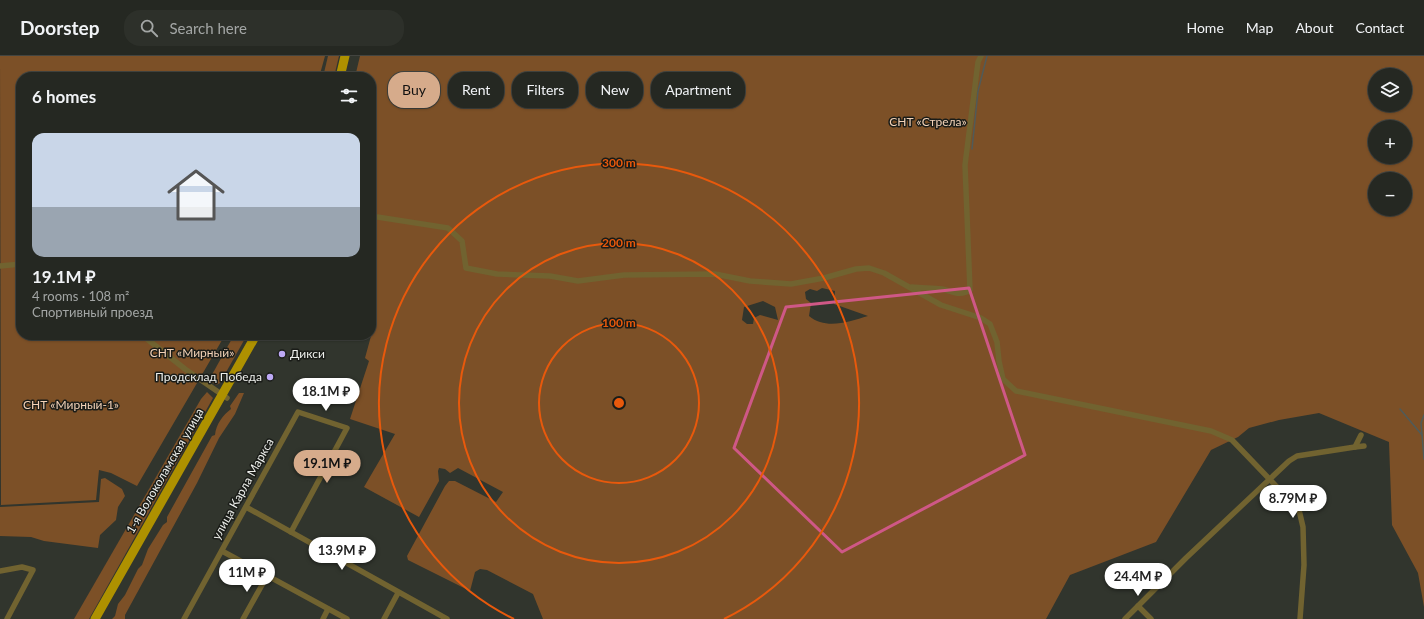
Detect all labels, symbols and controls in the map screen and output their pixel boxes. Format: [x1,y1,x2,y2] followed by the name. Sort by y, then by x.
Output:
[124,10,404,46] search box
[20,16,100,39] text: Doorstep
[138,17,160,39] icon: search
[170,19,247,37] text: Search here
[1186,19,1224,36] text: Home
[1246,19,1273,36] text: Map
[1295,19,1333,36] text: About
[1355,19,1404,36] text: Contact
[1368,68,1412,216] map controls
[1368,68,1412,112] button: layers
[388,72,440,108] chip: Buy
[448,72,504,108] chip: Rent
[512,72,578,108] chip: Filters
[586,72,643,108] chip: New
[651,72,745,108] chip: Apartment
[338,85,360,107] icon: filters
[32,86,96,107] text: 6 homes
[889,114,967,129] park label: СНТ «Стрела»
[1368,120,1412,164] button: +
[602,155,636,170] text: 300 m
[160,159,232,231] icon: home
[1368,172,1412,216] button: −
[602,235,636,250] text: 200 m
[32,266,96,287] text: 19.1M ₽
[32,288,129,304] text: 4 rooms · 108 m²
[32,304,153,320] text: Спортивный проезд
[602,315,636,330] text: 100 m
[150,345,234,360] park label: СНТ «Мирный»
[290,346,325,361] place label: Дикси
[277,349,287,359] marker: Дикси
[155,369,262,384] place label: Продсклад Победа
[265,372,275,382] marker: Продсклад Победа
[289,378,363,412] pin: 18.1M ₽
[302,383,350,399] text: 18.1M ₽
[612,396,626,410] centre of rings
[23,397,119,412] park label: СНТ «Мирный-1»
[123,405,207,536] street label: 1-я Волоколамская улица
[208,435,277,542] street label: улица Карла Маркса
[290,450,364,484] pin: 19.1M ₽
[303,455,351,471] text: 19.1M ₽
[1256,485,1330,519] pin: 8.79M ₽
[1269,490,1317,506] text: 8.79M ₽
[305,537,379,571] pin: 13.9M ₽
[318,542,366,558] text: 13.9M ₽
[219,559,275,593] pin: 11M ₽
[1101,563,1175,597] pin: 24.4M ₽
[228,564,266,580] text: 11M ₽
[1114,568,1162,584] text: 24.4M ₽

